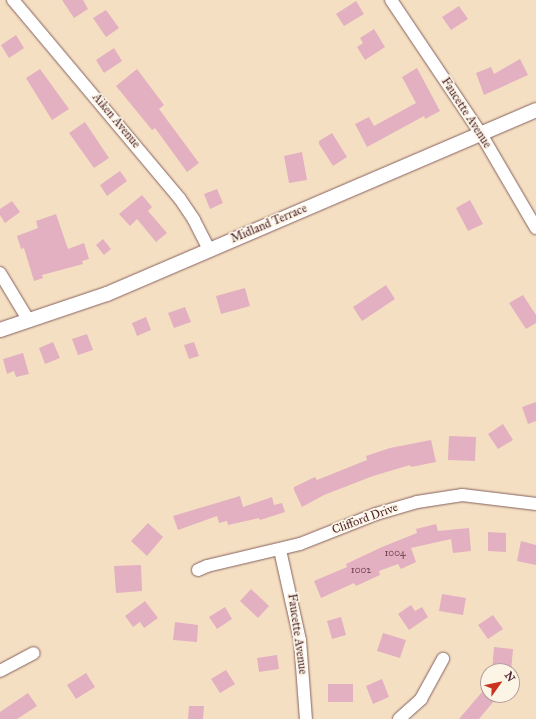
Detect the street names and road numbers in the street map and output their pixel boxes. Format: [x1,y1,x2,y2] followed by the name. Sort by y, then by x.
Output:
[438,75,494,151] street label: Faucette Avenue
[89,91,143,151] street label: Aiken Avenue
[229,201,309,247] street label: Midland Terrace
[330,500,400,538] street label: Clifford Drive
[284,593,310,675] street label: Faucette Avenue

